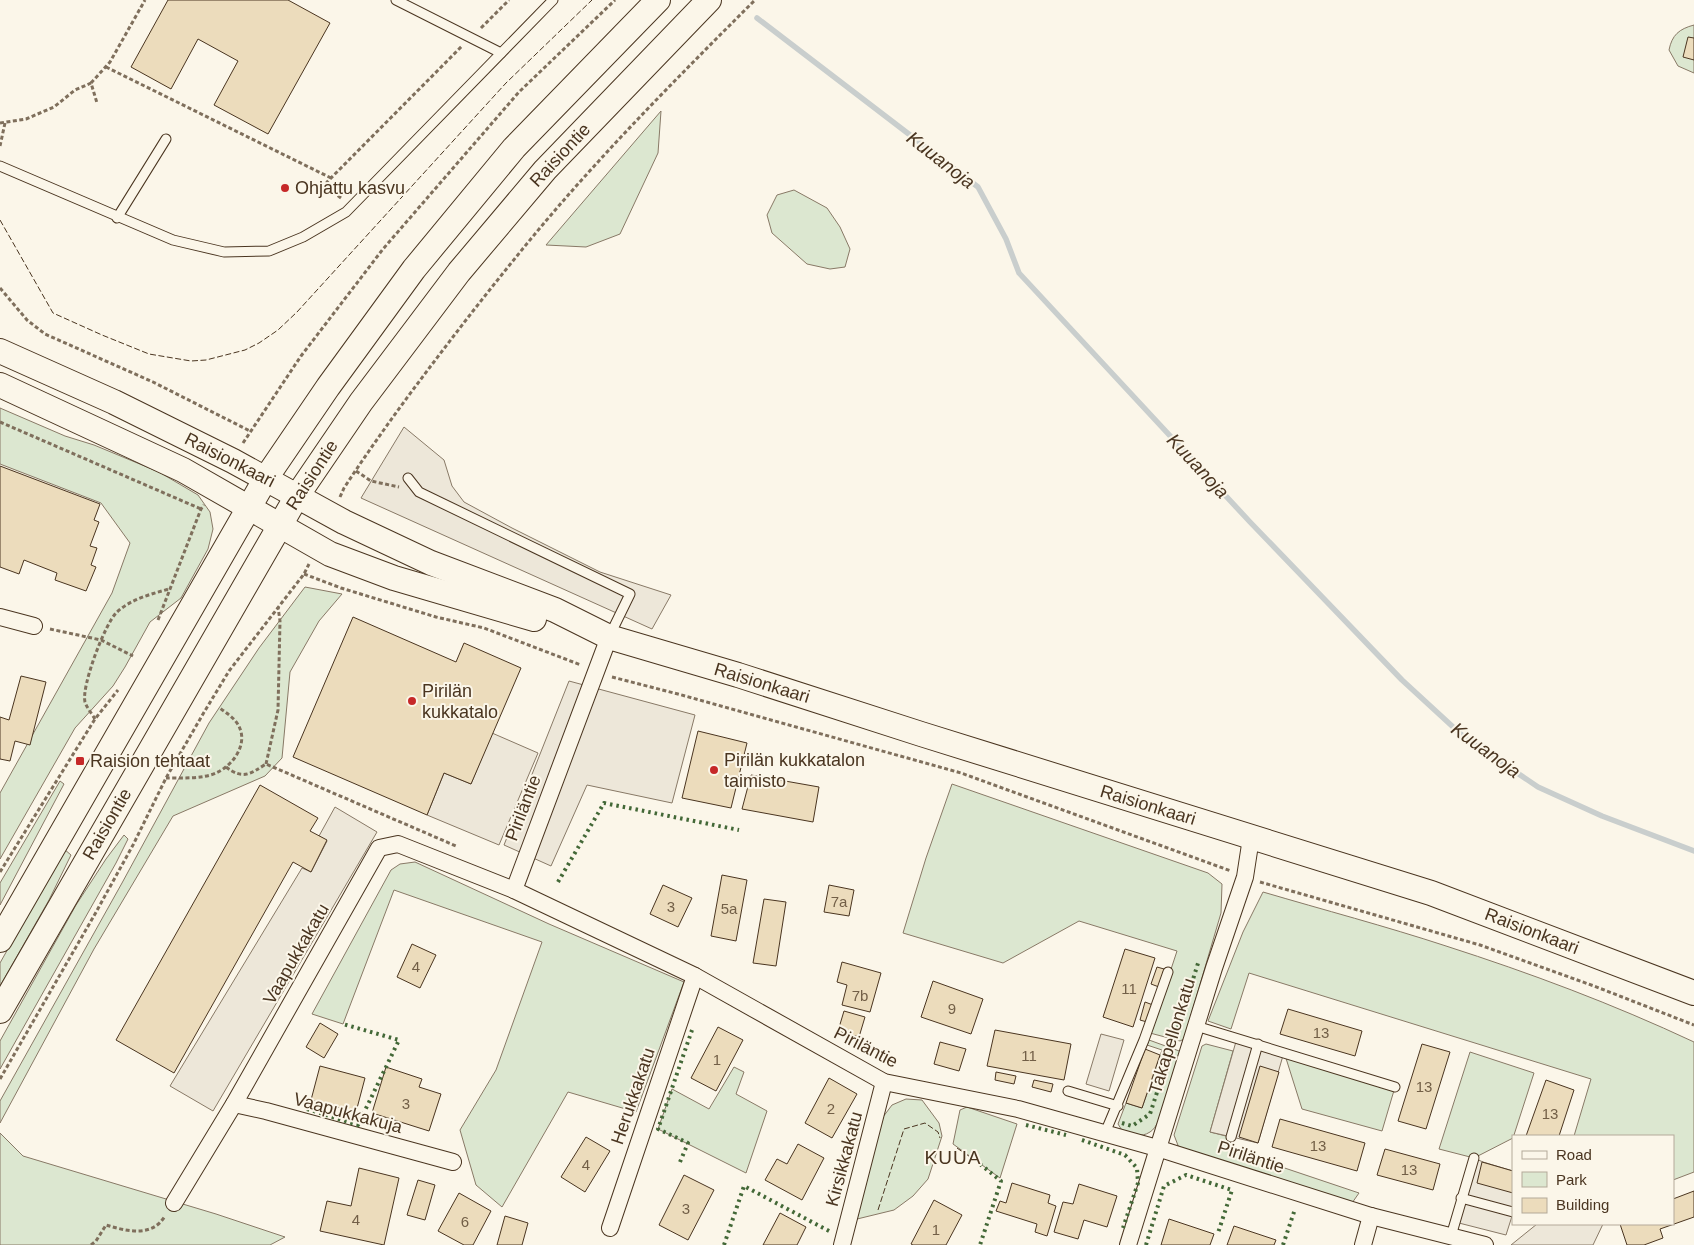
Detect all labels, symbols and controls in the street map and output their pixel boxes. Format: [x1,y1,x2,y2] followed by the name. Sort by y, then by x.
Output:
[526,119,594,191] street label: Raisiontie
[903,127,979,193] water label: Kuuanoja
[295,178,405,198] place label: Ohjattu kasvu
[279,182,291,194] marker: Ohjattu kasvu
[181,429,279,491] street label: Raisionkaari
[1163,429,1233,503] water label: Kuuanoja
[282,436,342,514] street label: Raisiontie
[712,659,812,707] street label: Raisionkaari
[422,681,498,722] place label: Pirilän kukkatalo
[406,695,418,707] marker: Pirilän kukkatalo
[1447,718,1525,782] water label: Kuuanoja
[724,750,865,791] place label: Pirilän kukkatalon taimisto
[90,751,210,771] place label: Raision tehtaat
[74,755,86,767] marker: Raision tehtaat
[708,764,720,776] marker: Pirilän kukkatalon taimisto
[501,772,545,844] street label: Piriläntie
[1098,781,1198,829] street label: Raisionkaari
[79,785,135,863] street label: Raisiontie
[831,893,848,910] house number: 7a
[667,898,675,915] house number: 3
[259,900,333,1008] street label: Vaapukkakatu
[721,900,738,917] house number: 5a
[1482,904,1582,958] street label: Raisionkaari
[412,958,420,975] house number: 4
[1145,976,1199,1096] street label: Takapellonkatu
[1121,980,1137,997] house number: 11
[852,987,868,1004] house number: 7b
[948,1000,956,1017] house number: 9
[831,1022,901,1072] street label: Piriläntie
[1313,1024,1329,1041] house number: 13
[607,1045,659,1147] street label: Herukkakatu
[1021,1047,1037,1064] house number: 11
[713,1051,721,1068] house number: 1
[1416,1078,1432,1095] house number: 13
[291,1089,406,1137] street label: Vaapukkakuja
[402,1095,410,1112] house number: 3
[827,1100,835,1117] house number: 2
[1542,1105,1558,1122] house number: 13
[822,1110,866,1208] street label: Kirsikkakatu
[1512,1135,1674,1225] legend
[1215,1137,1287,1177] street label: Piriläntie
[1310,1137,1326,1154] house number: 13
[1556,1146,1592,1163] text: Road
[925,1147,981,1168] district label: KUUA
[582,1156,590,1173] house number: 4
[1401,1161,1417,1178] house number: 13
[1556,1171,1587,1188] text: Park
[1556,1196,1609,1213] text: Building
[682,1200,690,1217] house number: 3
[352,1211,360,1228] house number: 4
[461,1213,469,1230] house number: 6
[932,1221,940,1238] house number: 1

